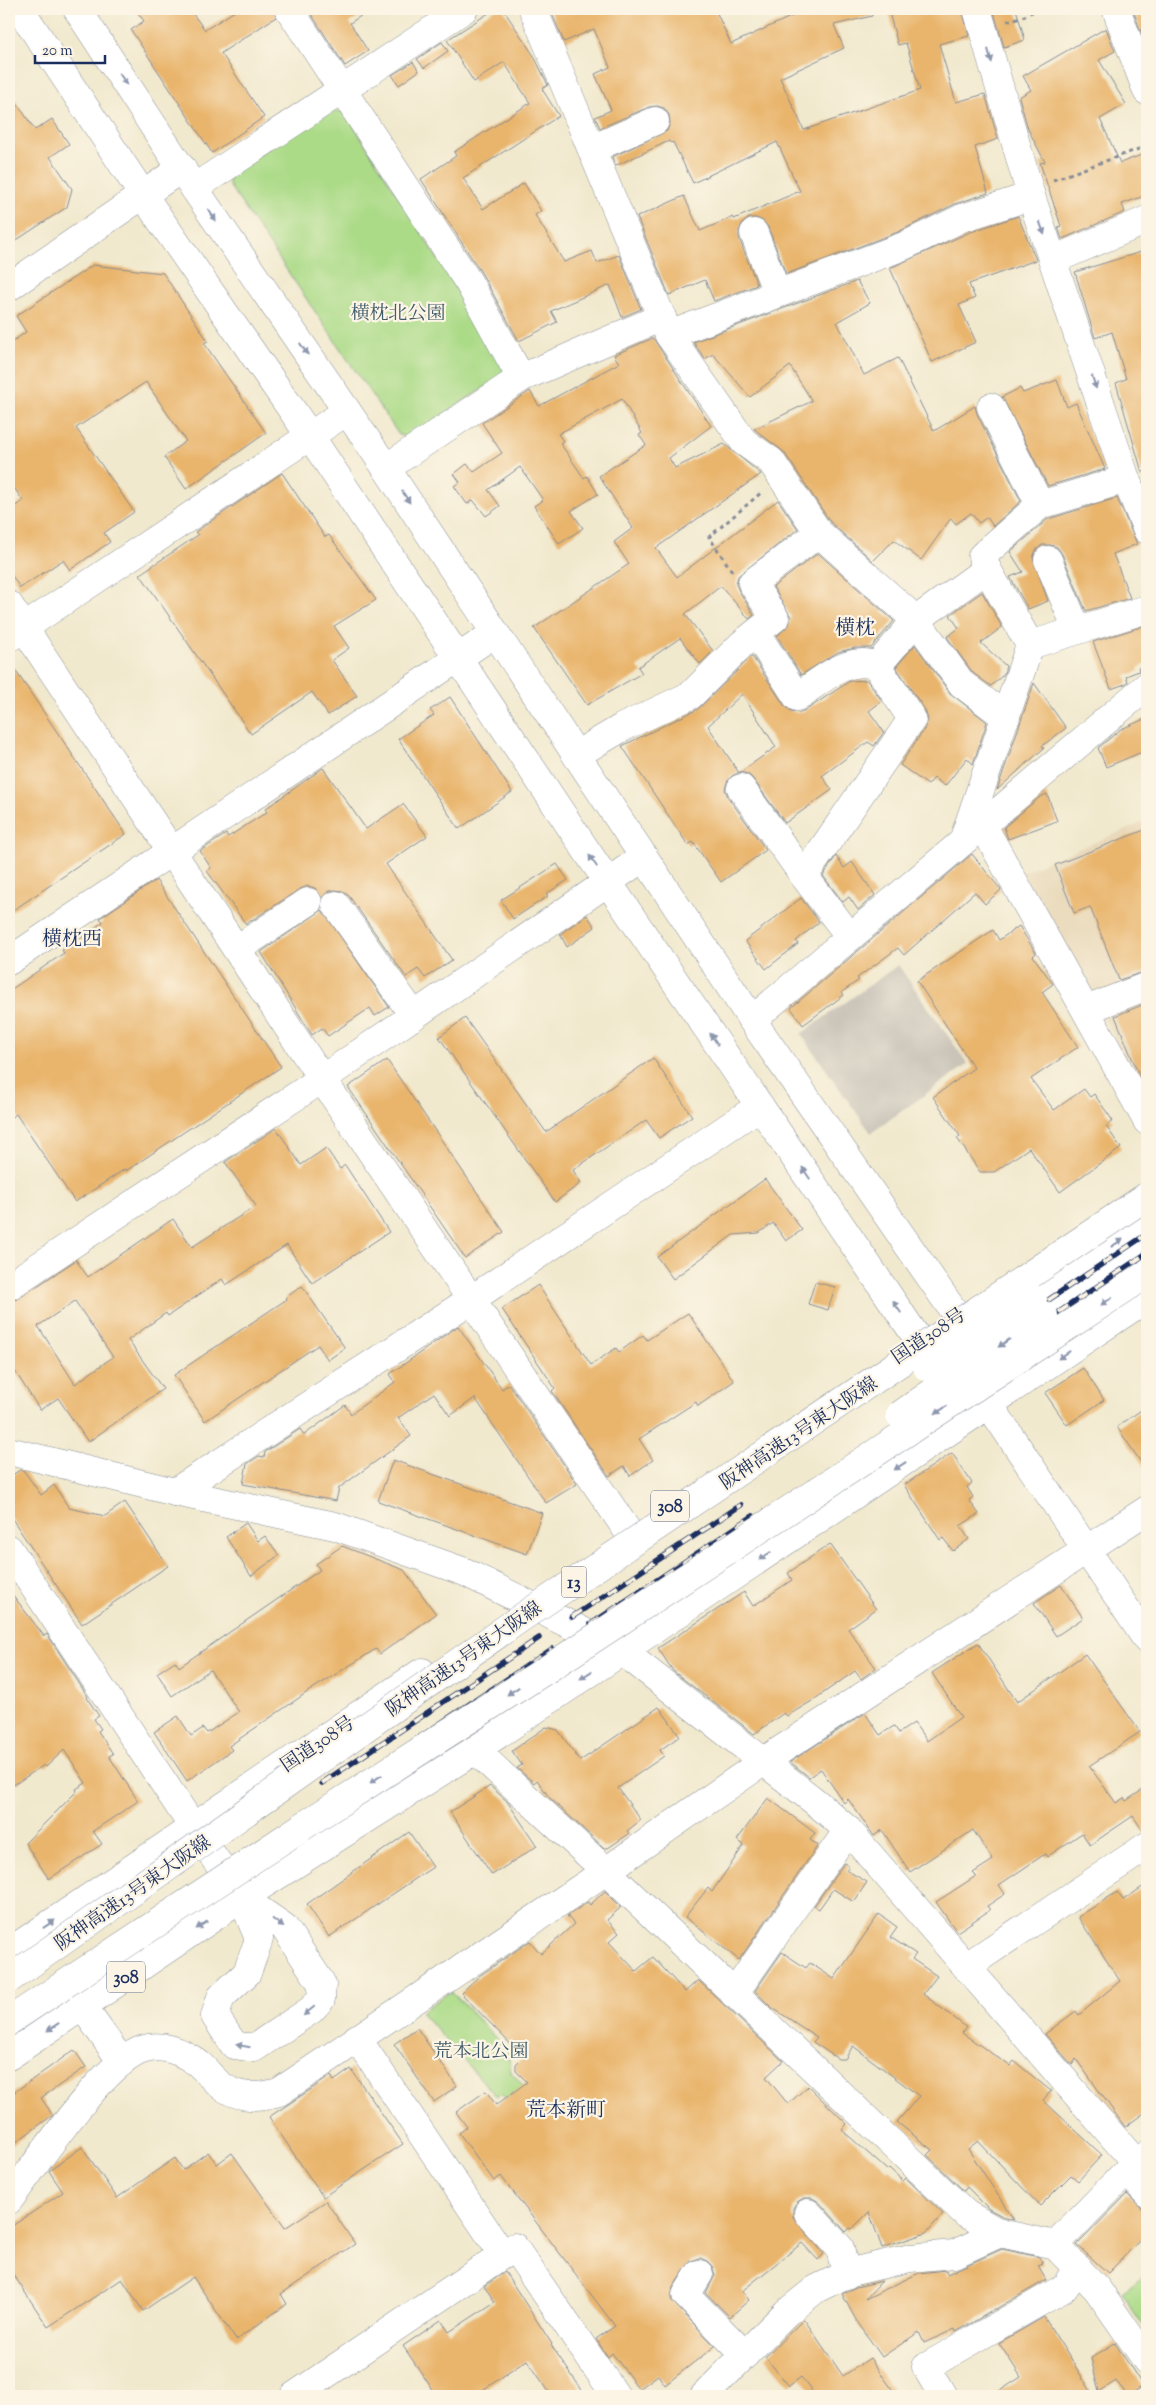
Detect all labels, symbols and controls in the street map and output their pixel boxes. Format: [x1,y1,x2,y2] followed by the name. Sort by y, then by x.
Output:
[35,32,105,64] scale bar
[42,41,73,62] text: 20 m
[987,48,995,63] one-way arrow
[118,72,128,85] one-way arrow
[207,208,217,222] one-way arrow
[1038,221,1046,236] one-way arrow
[350,301,446,328] park label: 横枕北公園
[299,342,309,355] one-way arrow
[1091,374,1099,389] one-way arrow
[401,491,411,504] one-way arrow
[835,615,875,644] district label: 横枕
[588,854,598,868] one-way arrow
[42,926,102,955] district label: 横枕西
[709,1032,719,1045] one-way arrow
[801,1166,810,1180] one-way arrow
[1110,1239,1124,1248] one-way arrow
[1100,1296,1113,1306] one-way arrow
[892,1301,902,1314] one-way arrow
[887,1302,972,1372] street label: 国道308号
[998,1338,1011,1348] one-way arrow
[1057,1350,1071,1360] one-way arrow
[715,1371,884,1497] street label: 阪神高速13号東大阪線
[935,1405,948,1414] one-way arrow
[893,1461,907,1471] one-way arrow
[651,1490,689,1522] road number: 308
[758,1551,772,1561] one-way arrow
[562,1566,586,1598] road number: 13
[381,1596,548,1724] street label: 阪神高速13号東大阪線
[579,1670,593,1680] one-way arrow
[506,1686,520,1696] one-way arrow
[276,1710,361,1780] street label: 国道308号
[370,1774,383,1783] one-way arrow
[50,1830,217,1958] street label: 阪神高速13号東大阪線
[271,1918,285,1928] one-way arrow
[42,1919,56,1929] one-way arrow
[195,1920,209,1930] one-way arrow
[107,1961,145,1992] road number: 308
[302,2005,315,2016] one-way arrow
[47,2022,60,2031] one-way arrow
[433,2039,529,2066] park label: 荒本北公園
[235,2042,251,2050] one-way arrow
[526,2097,606,2126] district label: 荒本新町

